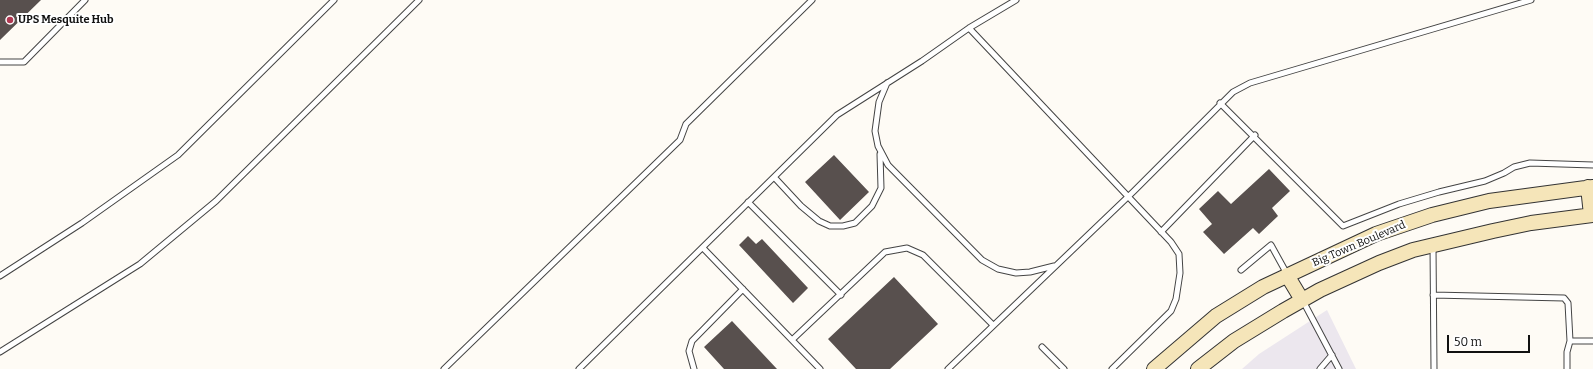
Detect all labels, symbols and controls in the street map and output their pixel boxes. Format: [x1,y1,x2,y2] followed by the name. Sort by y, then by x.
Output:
[18,13,113,27] place label: UPS Mesquite Hub
[5,15,15,25] marker: UPS Mesquite Hub
[1310,218,1408,270] street label: Big Town Boulevard
[1449,327,1532,353] scale bar
[1454,335,1482,349] text: 50 m

